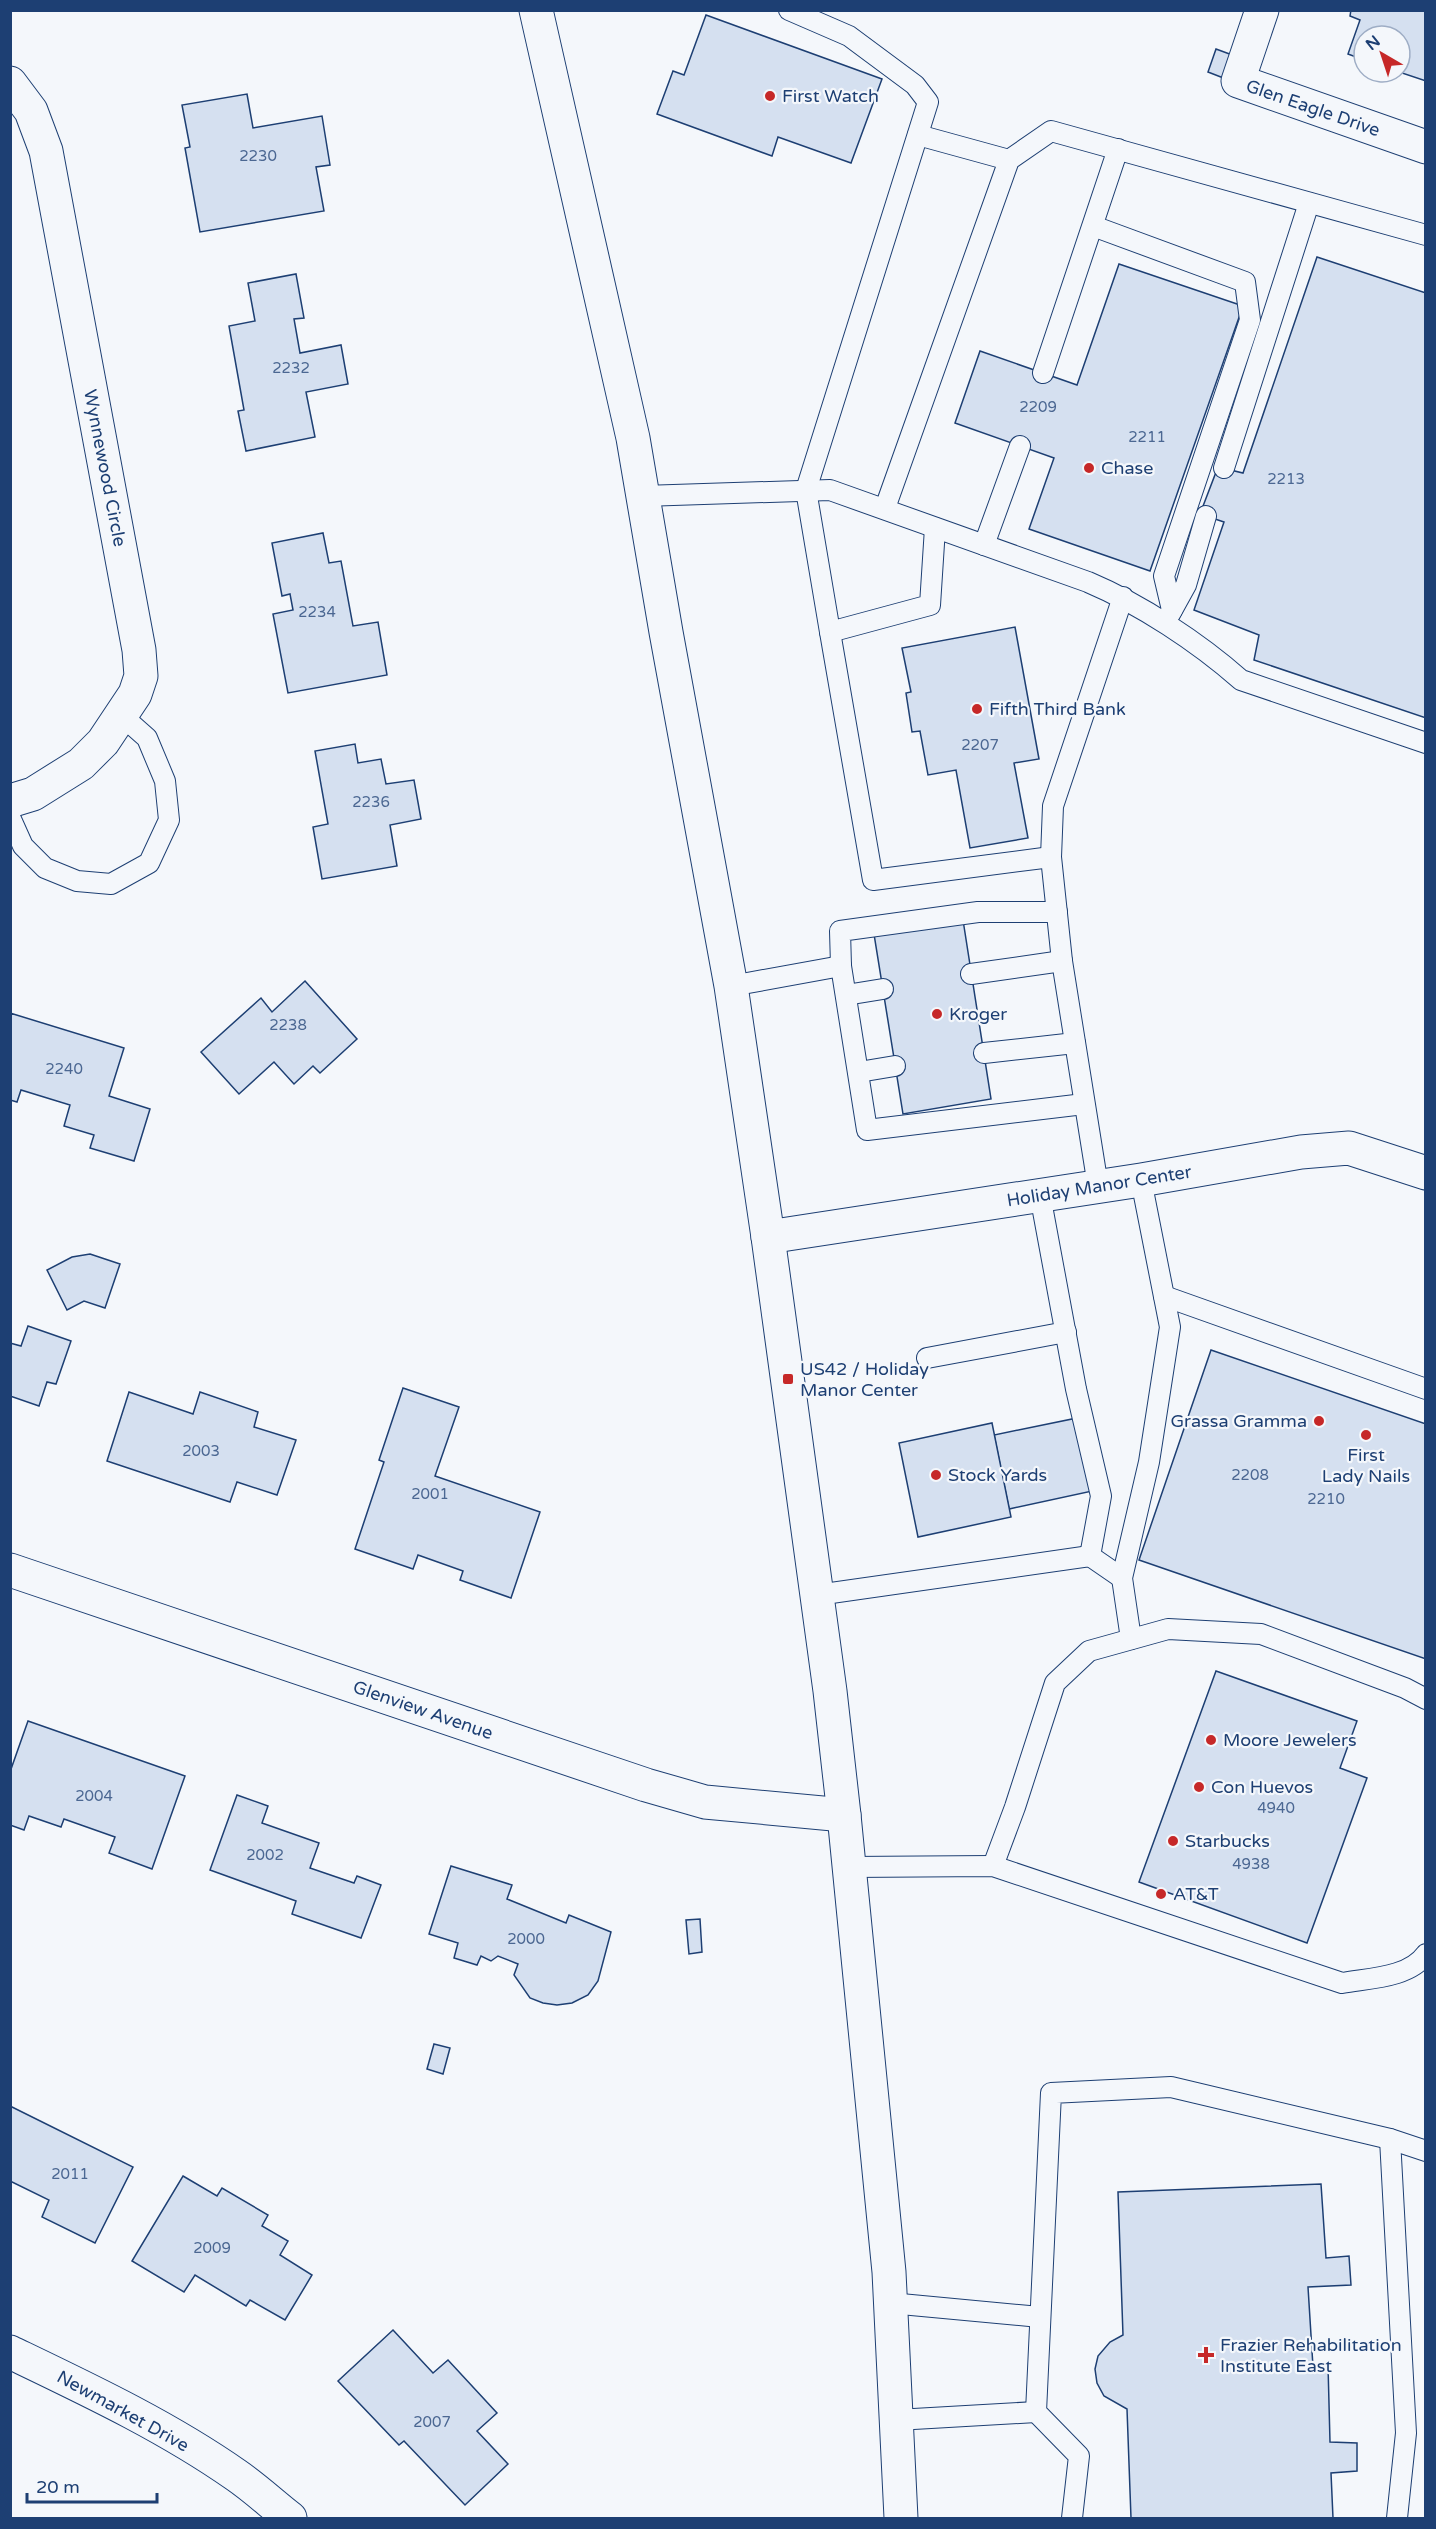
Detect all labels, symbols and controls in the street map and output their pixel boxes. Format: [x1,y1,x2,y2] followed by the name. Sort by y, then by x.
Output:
[1352,24,1412,84] north arrow
[1362,31,1384,55] text: N
[1243,75,1383,141] street label: Glen Eagle Drive
[782,85,879,107] place label: First Watch
[763,89,777,103] marker: First Watch
[239,147,277,165] house number: 2230
[272,359,310,377] house number: 2232
[79,388,131,548] street label: Wynnewood Circle
[1019,398,1057,416] house number: 2209
[1128,428,1166,446] house number: 2211
[1101,457,1153,479] place label: Chase
[1082,461,1096,475] marker: Chase
[1267,470,1305,488] house number: 2213
[298,603,336,621] house number: 2234
[989,698,1126,720] place label: Fifth Third Bank
[970,702,984,716] marker: Fifth Third Bank
[961,736,999,754] house number: 2207
[352,793,390,811] house number: 2236
[949,1003,1007,1025] place label: Kroger
[930,1007,944,1021] marker: Kroger
[269,1016,307,1034] house number: 2238
[45,1060,83,1078] house number: 2240
[1005,1161,1193,1211] street label: Holiday Manor Center
[800,1358,929,1401] place label: US42 / Holiday Manor Center
[781,1372,795,1386] marker: US42 / Holiday Manor Center
[1170,1410,1307,1432] place label: Grassa Gramma
[1312,1414,1326,1428] marker: Grassa Gramma
[1359,1428,1373,1442] marker: First Lady Nails
[182,1442,220,1460] house number: 2003
[1322,1444,1410,1487] place label: First Lady Nails
[948,1464,1047,1486] place label: Stock Yards
[1231,1466,1269,1484] house number: 2208
[929,1468,943,1482] marker: Stock Yards
[411,1485,449,1503] house number: 2001
[1307,1490,1345,1508] house number: 2210
[350,1676,496,1744] street label: Glenview Avenue
[1223,1729,1357,1751] place label: Moore Jewelers
[1204,1733,1218,1747] marker: Moore Jewelers
[1211,1776,1313,1798] place label: Con Huevos
[1192,1780,1206,1794] marker: Con Huevos
[75,1787,113,1805] house number: 2004
[1257,1799,1295,1817] house number: 4940
[1185,1830,1270,1852] place label: Starbucks
[1166,1834,1180,1848] marker: Starbucks
[246,1846,284,1864] house number: 2002
[1232,1855,1270,1873] house number: 4938
[1173,1883,1219,1905] place label: AT&T
[1154,1887,1168,1901] marker: AT&T
[507,1930,545,1948] house number: 2000
[51,2165,89,2183] house number: 2011
[193,2239,231,2257] house number: 2009
[1220,2334,1402,2377] place label: Frazier Rehabilitation Institute East
[1197,2346,1215,2364] marker: Frazier Rehabilitation Institute East
[53,2366,193,2456] street label: Newmarket Drive
[413,2413,451,2431] house number: 2007
[27,2466,158,2504] scale bar
[36,2476,80,2498] text: 20 m

